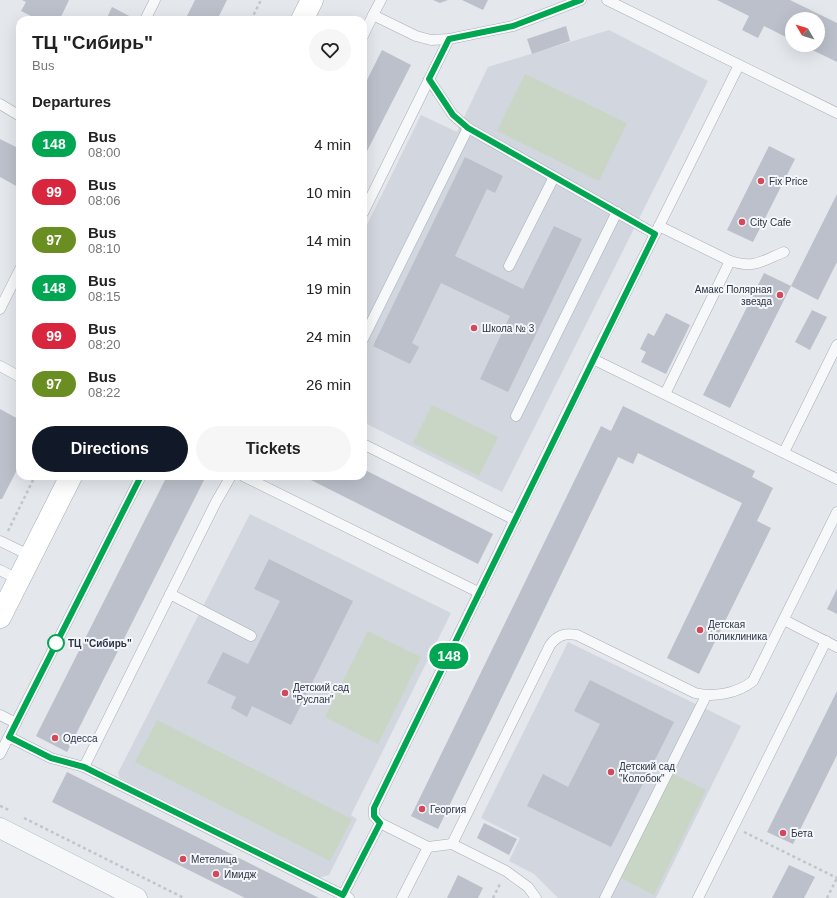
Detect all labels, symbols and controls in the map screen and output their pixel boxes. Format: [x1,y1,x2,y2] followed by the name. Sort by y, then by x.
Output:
[785,12,825,52] north arrow
[785,12,825,52] map controls
[309,29,351,71] button: heart
[32,32,153,53] text: ТЦ "Сибирь"
[32,58,54,73] text: Bus
[32,93,111,110] text: Departures
[88,128,116,145] text: Bus
[42,136,66,152] text: 148
[314,136,351,153] text: 4 min
[88,145,121,160] text: 08:00
[88,176,116,193] text: Bus
[756,176,766,186] marker: Fix Price
[769,176,808,187] place label: Fix Price
[46,184,62,200] text: 99
[306,184,351,201] text: 10 min
[88,193,121,208] text: 08:06
[737,217,747,227] marker: City Cafe
[750,217,792,228] place label: City Cafe
[88,224,116,241] text: Bus
[46,232,62,248] text: 97
[306,232,351,249] text: 14 min
[88,241,121,256] text: 08:10
[88,272,116,289] text: Bus
[42,280,66,296] text: 148
[306,280,351,297] text: 19 min
[695,284,772,307] place label: Амакс Полярная звезда
[88,289,121,304] text: 08:15
[775,290,785,300] marker: Амакс Полярная звезда
[88,320,116,337] text: Bus
[469,323,479,333] marker: Школа № 3
[482,323,535,334] place label: Школа № 3
[46,328,62,344] text: 99
[306,328,351,345] text: 24 min
[88,337,121,352] text: 08:20
[88,368,116,385] text: Bus
[46,376,62,392] text: 97
[306,376,351,393] text: 26 min
[88,385,121,400] text: 08:22
[32,426,188,472] button: Directions
[196,426,351,472] button: Tickets
[708,619,768,642] place label: Детская поликлиника
[695,625,705,635] marker: Детская поликлиника
[47,634,65,652] marker: ТЦ "Сибирь"
[68,638,132,649] place label: ТЦ "Сибирь"
[426,643,472,669] line badge: 148
[437,648,461,664] text: 148
[293,682,349,705] place label: Детский сад "Руслан"
[280,688,290,698] marker: Детский сад "Руслан"
[50,733,60,743] marker: Одесса
[63,733,98,744] place label: Одесса
[619,761,675,784] place label: Детский сад "Колобок"
[606,767,616,777] marker: Детский сад "Колобок"
[417,804,427,814] marker: Георгия
[430,804,466,815] place label: Георгия
[778,828,788,838] marker: Бета
[791,828,813,839] place label: Бета
[178,854,188,864] marker: Метелица
[191,854,238,865] place label: Метелица
[211,869,221,879] marker: Имидж
[224,869,256,880] place label: Имидж

